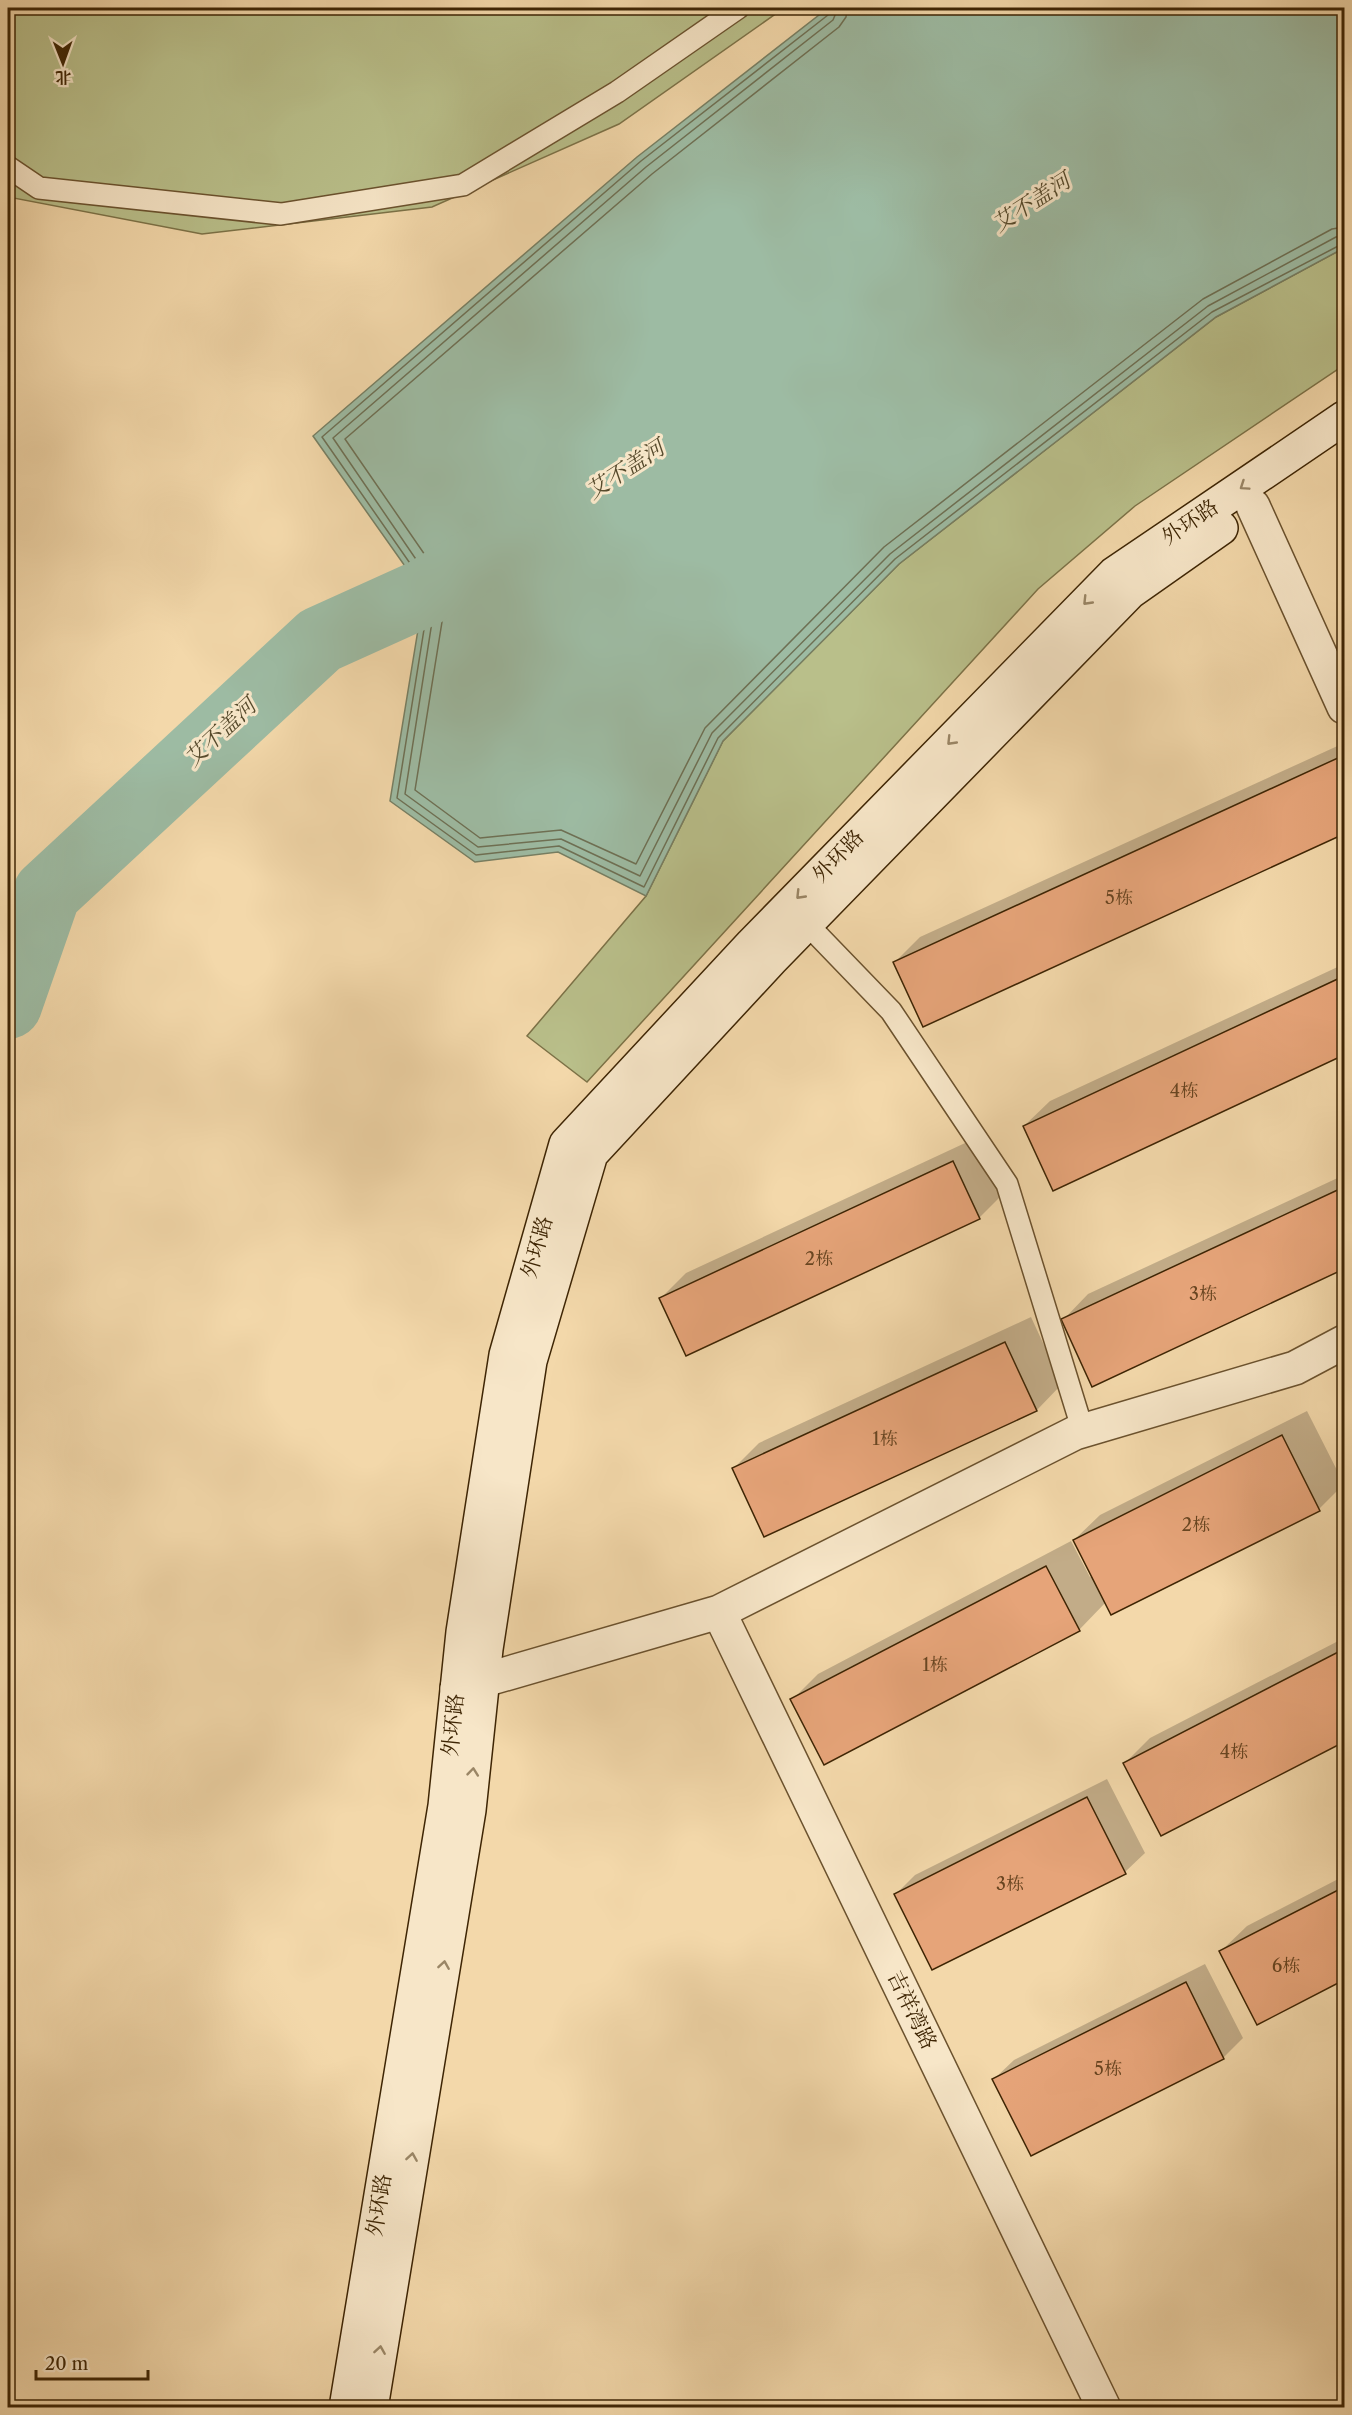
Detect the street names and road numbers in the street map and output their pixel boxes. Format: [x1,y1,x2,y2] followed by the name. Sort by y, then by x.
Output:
[1157,494,1223,550] street label: 外环路
[807,824,869,887] street label: 外环路
[516,1213,557,1281] street label: 外环路
[437,1692,468,1758] street label: 外环路
[883,1967,942,2053] street label: 吉祥湾路
[361,2172,396,2238] street label: 外环路

